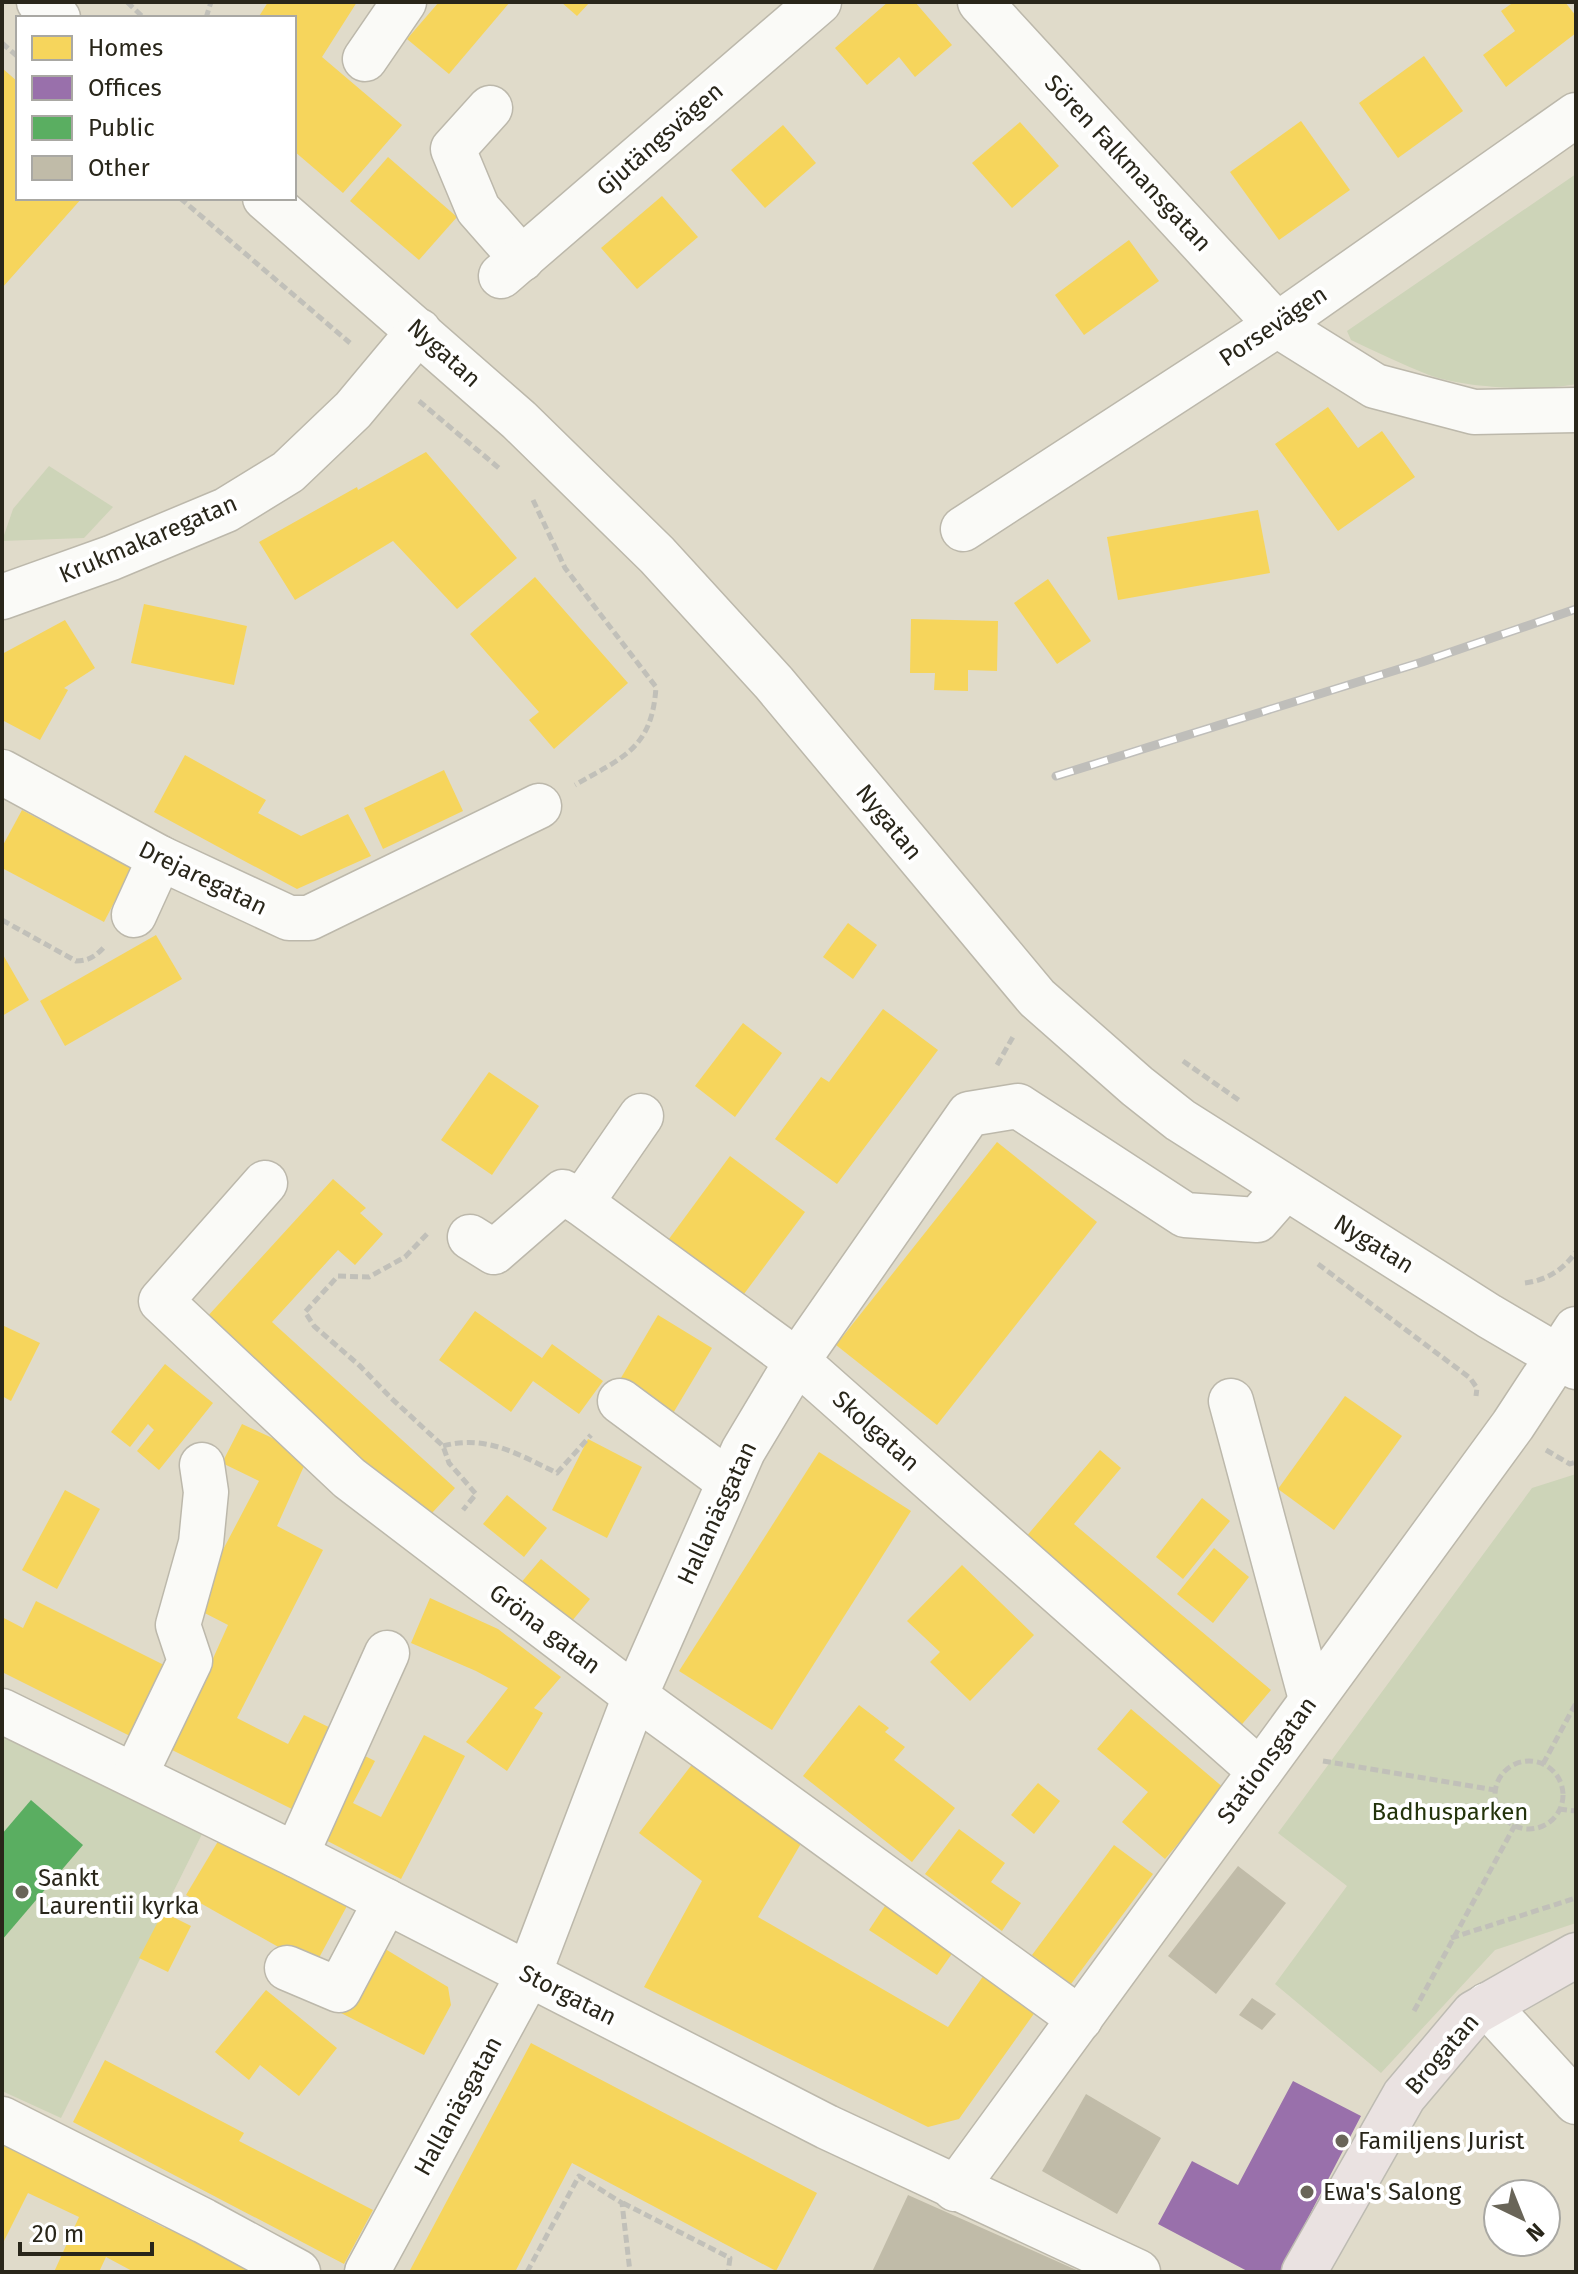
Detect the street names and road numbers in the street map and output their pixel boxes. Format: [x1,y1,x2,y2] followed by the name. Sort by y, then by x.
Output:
[1039,69,1217,257] street label: Sören Falkmansgatan
[591,77,729,201] street label: Gjutängsvägen
[1214,280,1332,372] street label: Porsevägen
[402,313,486,393] street label: Nygatan
[55,489,241,589] street label: Krukmakaregatan
[850,779,928,865] street label: Nygatan
[134,835,272,921] street label: Drejaregatan
[1329,1209,1419,1279] street label: Nygatan
[827,1385,925,1477] street label: Skolgatan
[672,1437,762,1589] street label: Hallanäsgatan
[484,1578,606,1680] street label: Gröna gatan
[1212,1691,1322,1829] street label: Stationsgatan
[515,1959,621,2031] street label: Storgatan
[1399,2008,1485,2100] street label: Brogatan
[408,2031,508,2181] street label: Hallanäsgatan

